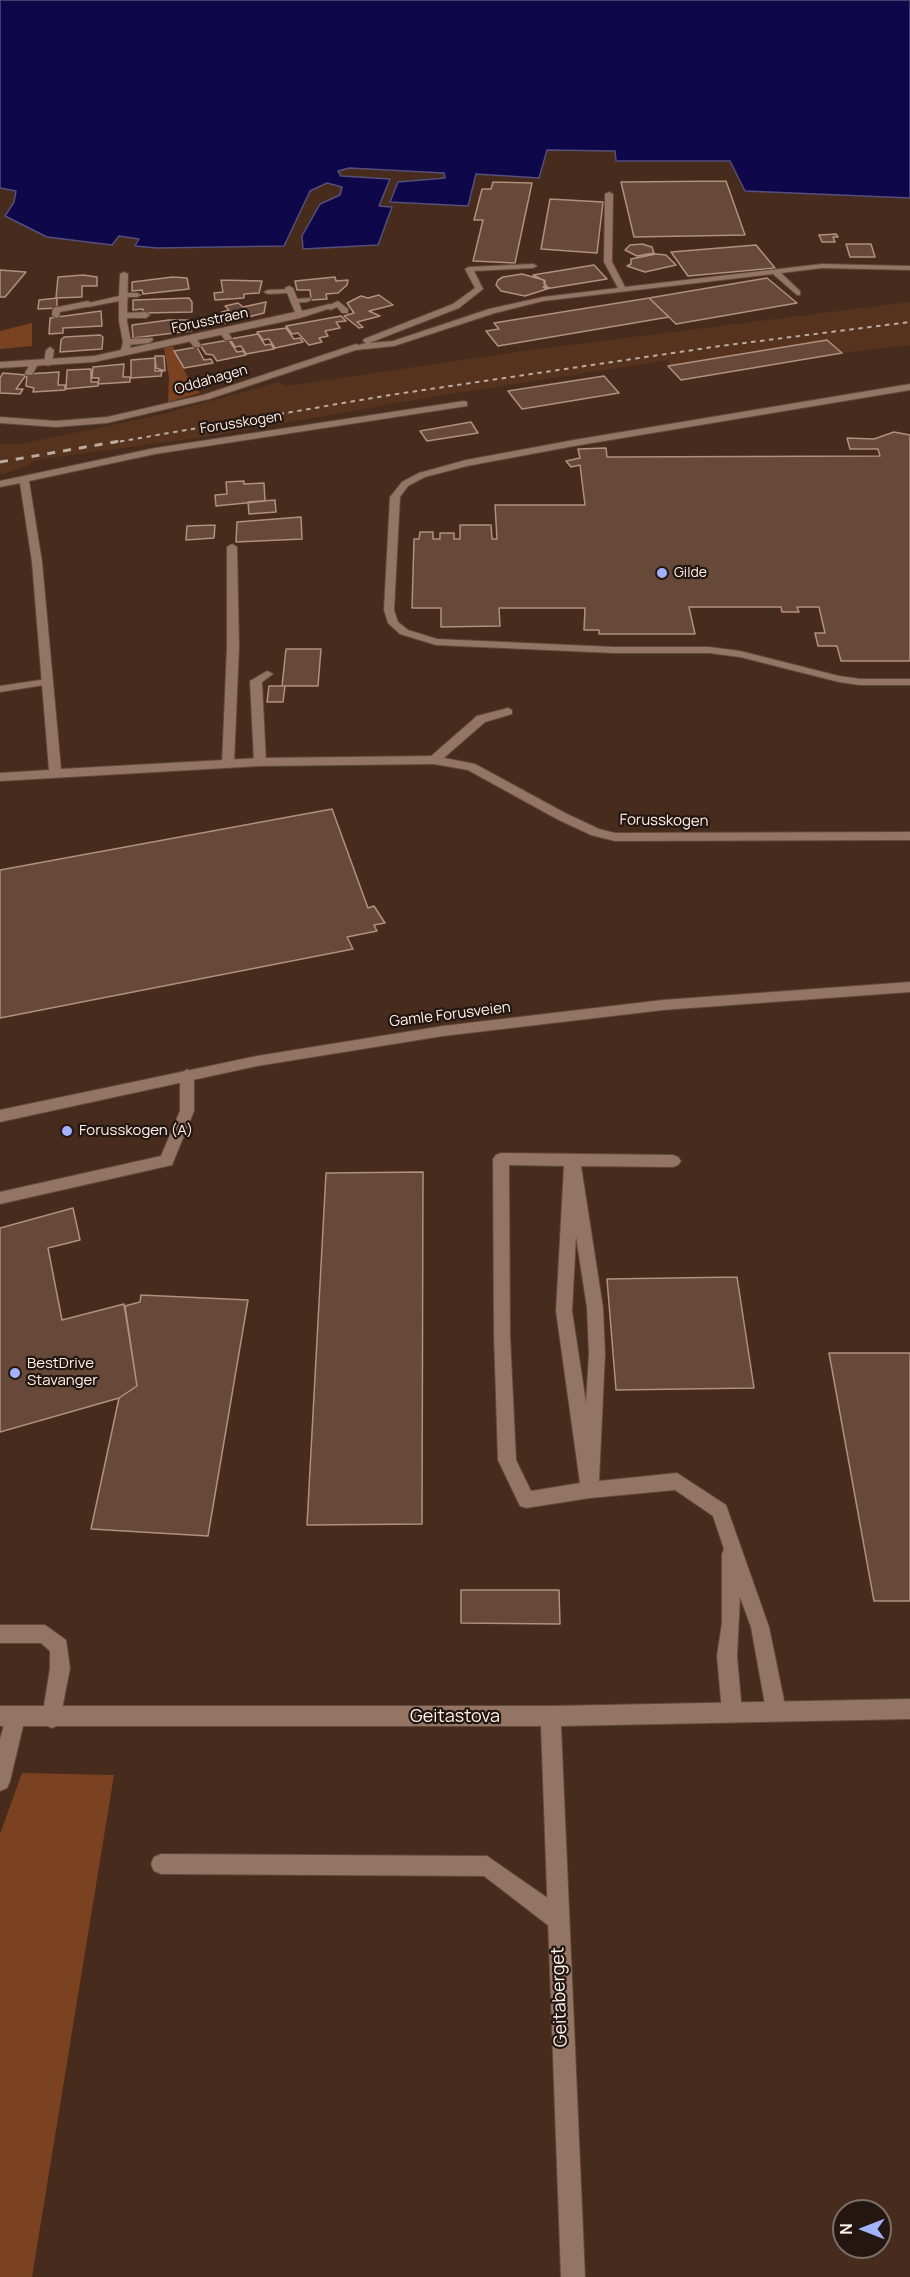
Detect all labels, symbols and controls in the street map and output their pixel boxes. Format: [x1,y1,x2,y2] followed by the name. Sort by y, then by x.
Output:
[170,305,250,337] street label: Forusstraen
[173,362,249,398] street label: Oddahagen
[199,408,283,438] street label: Forusskogen
[674,565,707,581] place label: Gilde
[655,566,669,580] marker: Gilde
[619,811,709,831] street label: Forusskogen
[388,999,512,1031] street label: Gamle Forusveien
[79,1122,193,1140] place label: Forusskogen (A)
[60,1124,74,1138] marker: Forusskogen (A)
[27,1355,98,1390] place label: BestDrive Stavanger
[8,1366,22,1380] marker: BestDrive Stavanger
[410,1706,500,1728] street label: Geitastova
[547,1946,573,2048] street label: Geitaberget
[832,2199,892,2259] north arrow
[835,2223,857,2235] text: N

